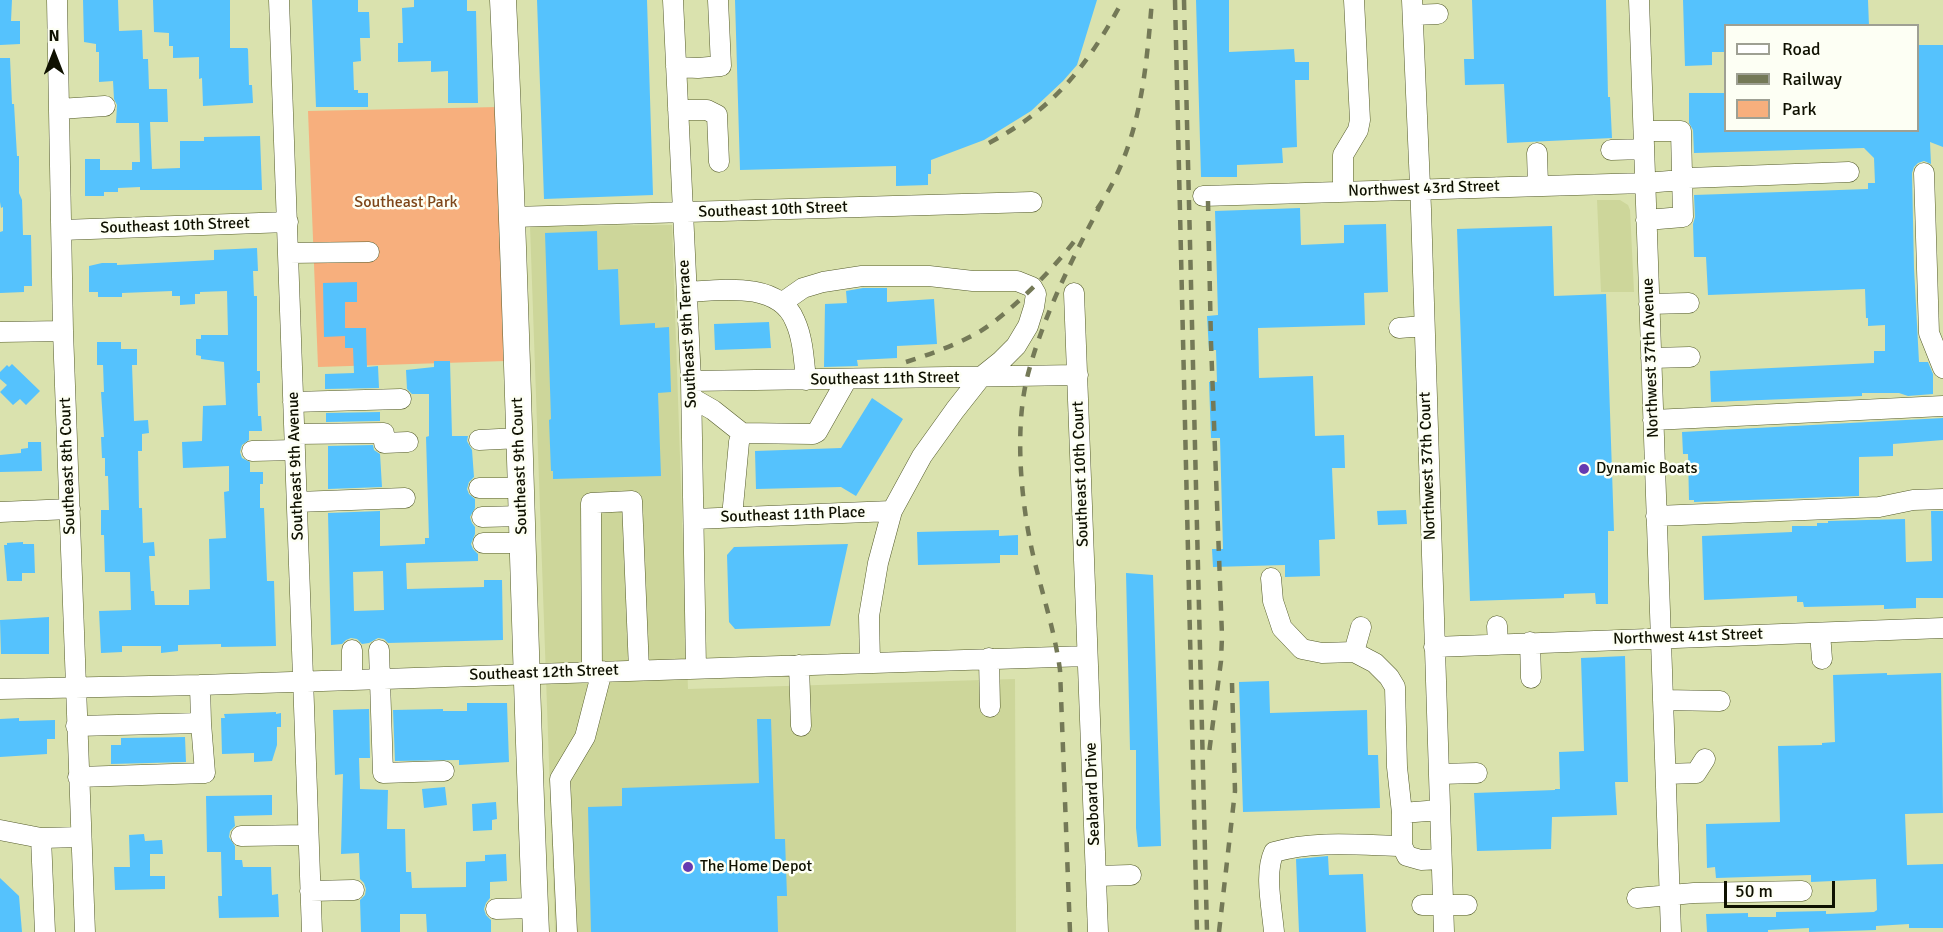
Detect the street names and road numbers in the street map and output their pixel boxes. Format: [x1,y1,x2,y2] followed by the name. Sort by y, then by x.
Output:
[1348,177,1500,201] street label: Northwest 43rd Street
[698,198,848,222] street label: Southeast 10th Street
[100,214,250,238] street label: Southeast 10th Street
[675,259,701,409] street label: Southeast 9th Terrace
[1639,278,1663,438] street label: Northwest 37th Avenue
[810,368,960,390] street label: Southeast 11th Street
[284,391,308,541] street label: Southeast 9th Avenue
[1416,391,1440,541] street label: Northwest 37th Court
[56,397,80,535] street label: Southeast 8th Court
[508,397,532,535] street label: Southeast 9th Court
[1069,401,1093,547] street label: Southeast 10th Court
[720,503,866,527] street label: Southeast 11th Place
[1613,625,1763,649] street label: Northwest 41st Street
[469,661,619,685] street label: Southeast 12th Street
[1082,742,1104,846] street label: Seaboard Drive

